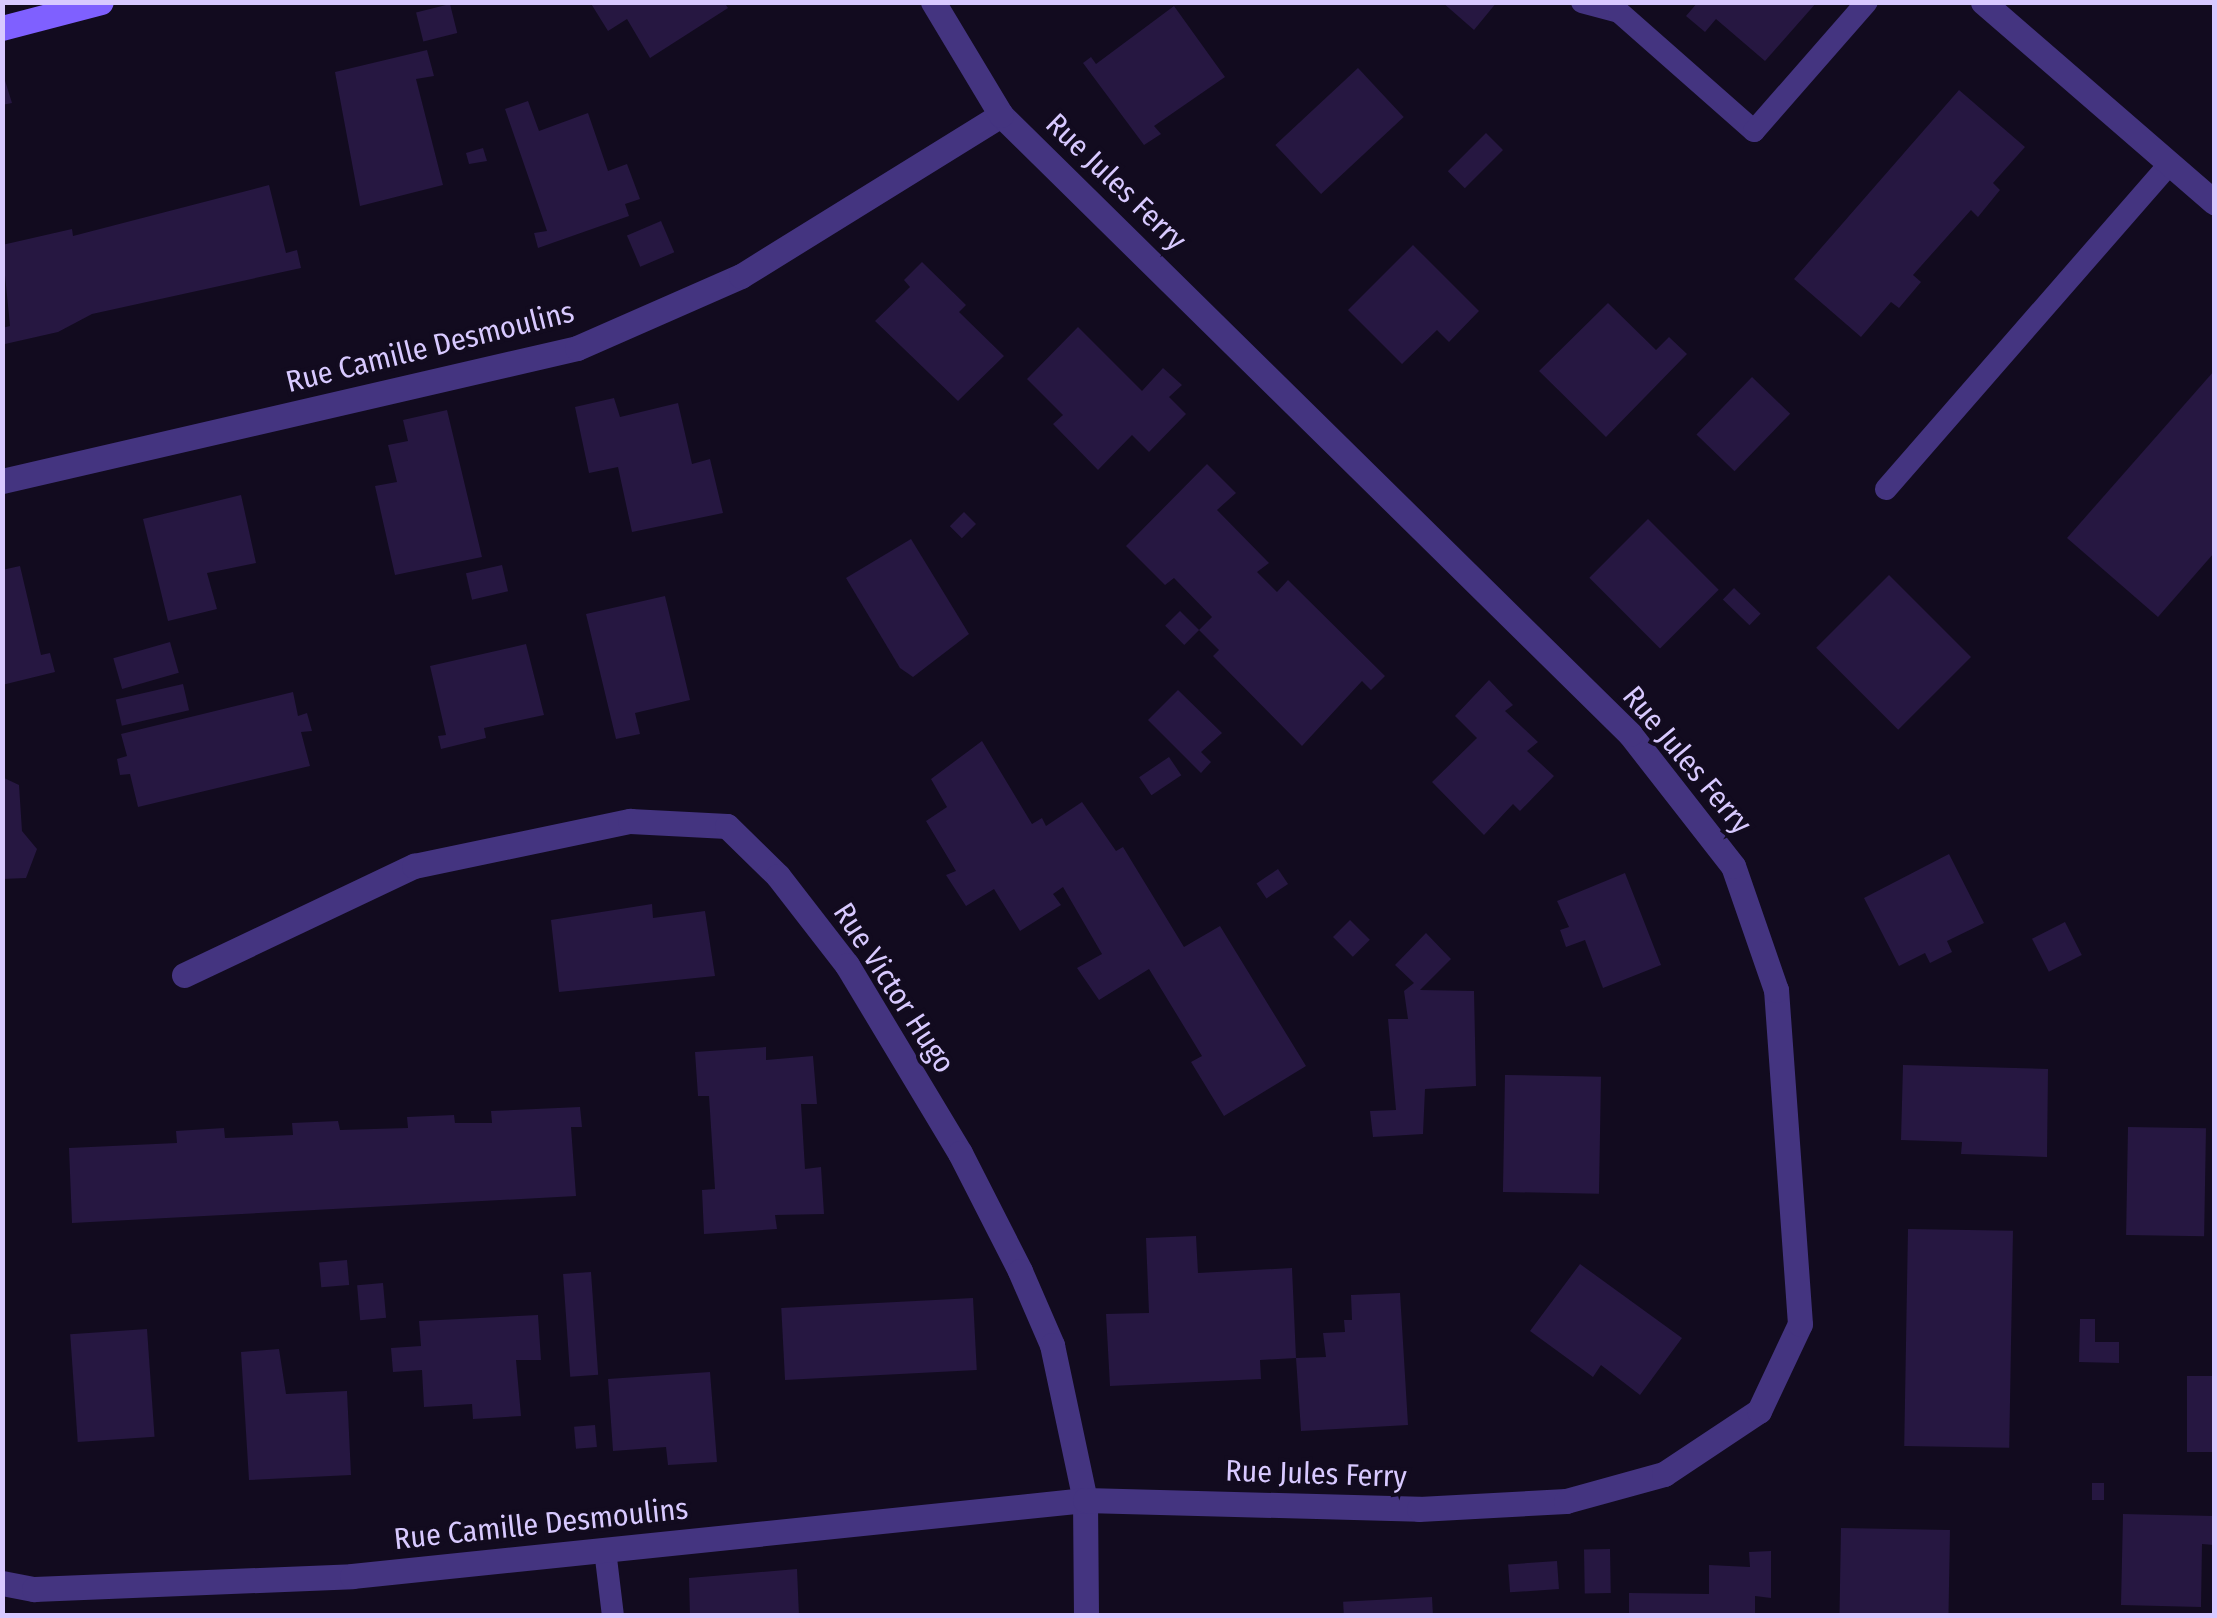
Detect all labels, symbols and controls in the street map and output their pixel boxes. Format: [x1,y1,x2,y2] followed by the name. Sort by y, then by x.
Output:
[1038,106,1194,258] street label: Rue Jules Ferry
[282,294,578,400] street label: Rue Camille Desmoulins
[1615,679,1759,841] street label: Rue Jules Ferry
[826,896,962,1080] street label: Rue Victor Hugo
[1225,1453,1407,1495] street label: Rue Jules Ferry
[392,1491,690,1557] street label: Rue Camille Desmoulins

